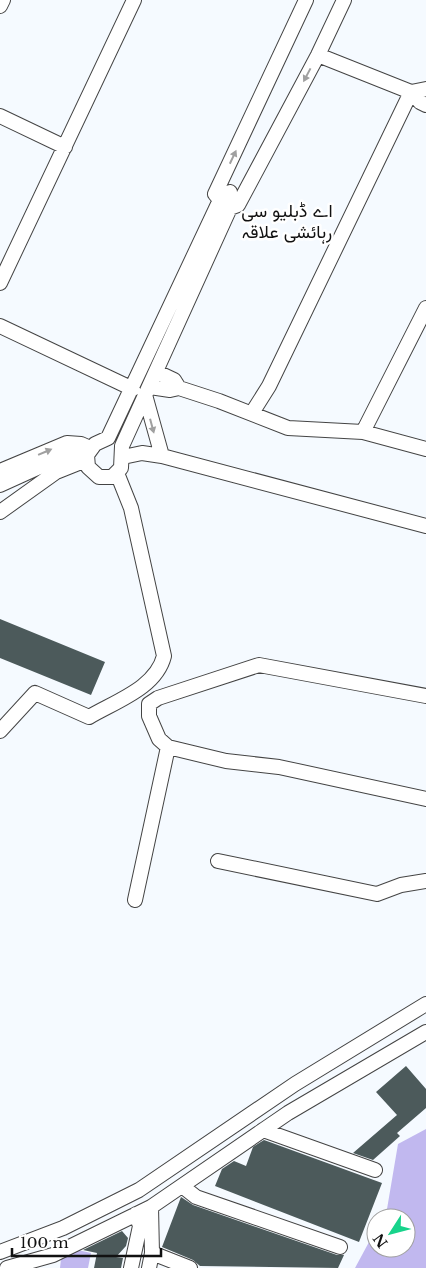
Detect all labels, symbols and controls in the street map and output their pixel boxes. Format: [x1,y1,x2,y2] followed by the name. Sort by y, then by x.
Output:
[303,69,312,82] one-way arrow
[229,150,237,164] one-way arrow
[241,200,333,244] district label: اے ڈبلیو سی رہائشی علاقہ
[148,419,156,434] one-way arrow
[38,448,53,456] one-way arrow
[366,1208,416,1258] north arrow
[12,1226,161,1258] scale bar
[369,1230,392,1251] text: N
[20,1233,69,1252] text: 100 m

